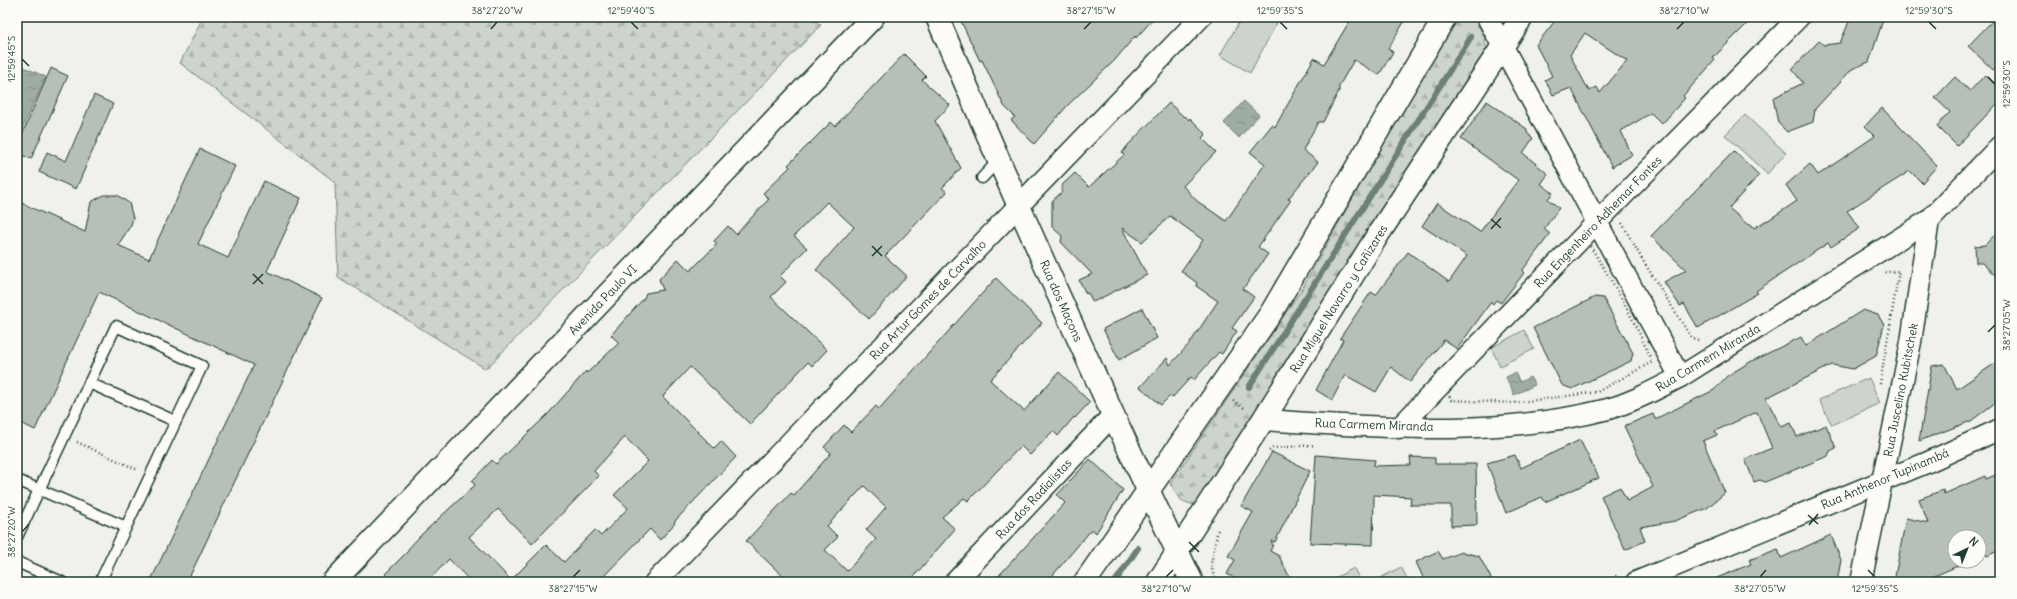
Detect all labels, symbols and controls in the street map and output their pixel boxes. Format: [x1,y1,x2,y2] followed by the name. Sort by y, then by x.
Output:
[471,4,523,17] text: 38°27'20"W
[607,4,655,17] text: 12°59'40"S
[1066,4,1116,17] text: 38°27'15"W
[1257,4,1304,17] text: 12°59'35"S
[1659,4,1709,17] text: 38°27'10"W
[1905,4,1953,17] text: 12°59'30"S
[5,35,18,82] text: 12°59'45"S
[2000,60,2013,108] text: 12°59'30"S
[1531,153,1665,291] street label: Rua Engenheiro Adhemar Fontes
[1287,222,1391,376] street label: Rua Miguel Navarro y Cañizares
[866,236,989,363] street label: Rua Artur Gomes de Carvalho
[1037,258,1086,344] street label: Rua dos Maçons
[565,261,640,338] street label: Avenida Paulo VI
[2000,299,2013,351] text: 38°27'05"W
[1653,320,1763,395] street label: Rua Carmem Miranda
[1880,322,1921,458] street label: Rua Juscelino Kubitschek
[1314,415,1434,434] street label: Rua Carmem Miranda
[1819,445,1951,512] street label: Rua Anthenor Tupinambá
[993,455,1075,542] street label: Rua dos Radialistas
[5,506,18,558] text: 38°27'20"W
[1947,529,1987,569] north arrow
[1966,534,1981,549] text: N
[548,582,598,595] text: 38°27'15"W
[1141,582,1191,595] text: 38°27'10"W
[1734,582,1786,595] text: 38°27'05"W
[1852,582,1899,595] text: 12°59'35"S

